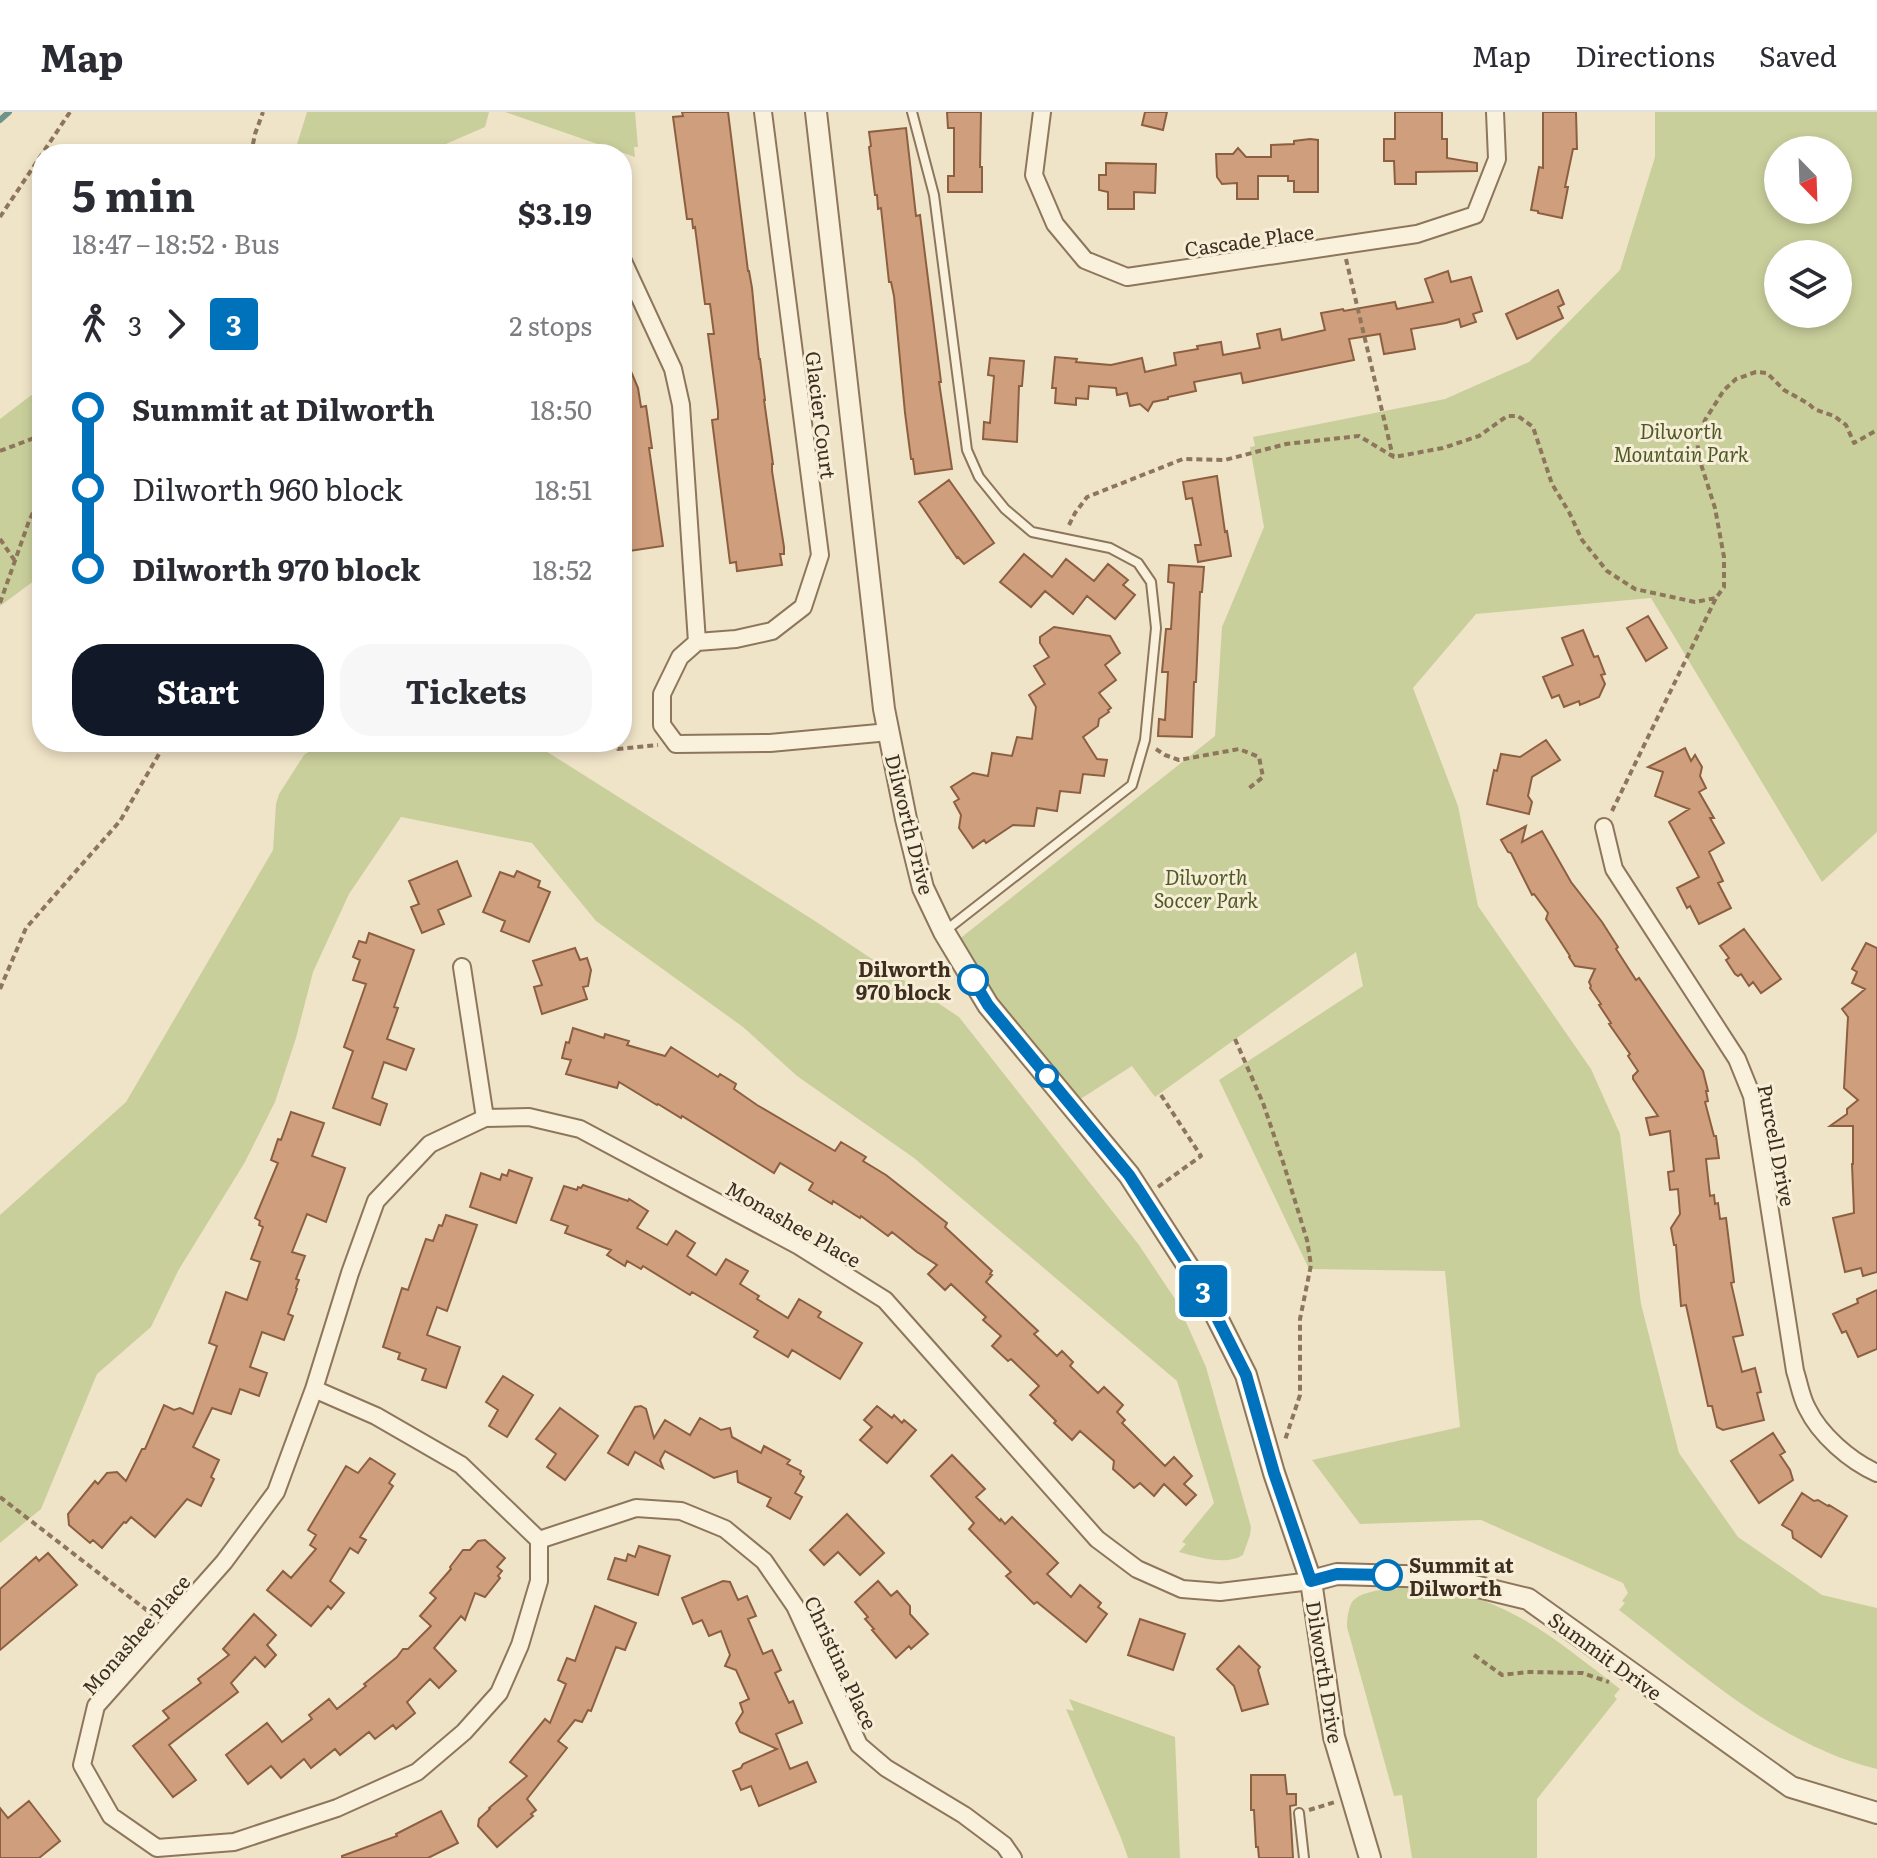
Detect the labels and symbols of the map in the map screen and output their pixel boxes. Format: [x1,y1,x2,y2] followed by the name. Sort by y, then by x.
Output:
[1764,136,1852,224] north arrow
[1182,215,1316,263] street label: Cascade Place
[799,349,845,481] street label: Glacier Court
[1613,415,1749,468] park label: Dilworth Mountain Park
[879,750,943,898] street label: Dilworth Drive
[1154,861,1258,914] park label: Dilworth Soccer Park
[856,953,952,1006] place label: Dilworth 970 block
[958,965,988,995] marker: Dilworth 970 block
[1036,1065,1058,1087] unlabelled marker
[1751,1081,1805,1209] street label: Purcell Drive
[721,1172,867,1274] street label: Monashee Place
[1177,1265,1229,1317] line badge: 3
[1409,1549,1514,1602] place label: Summit at Dilworth
[1372,1560,1402,1590] marker: Summit at Dilworth
[74,1567,196,1701] street label: Monashee Place
[798,1590,886,1734] street label: Christina Place
[1300,1598,1352,1746] street label: Dilworth Drive
[1543,1604,1669,1706] street label: Summit Drive

